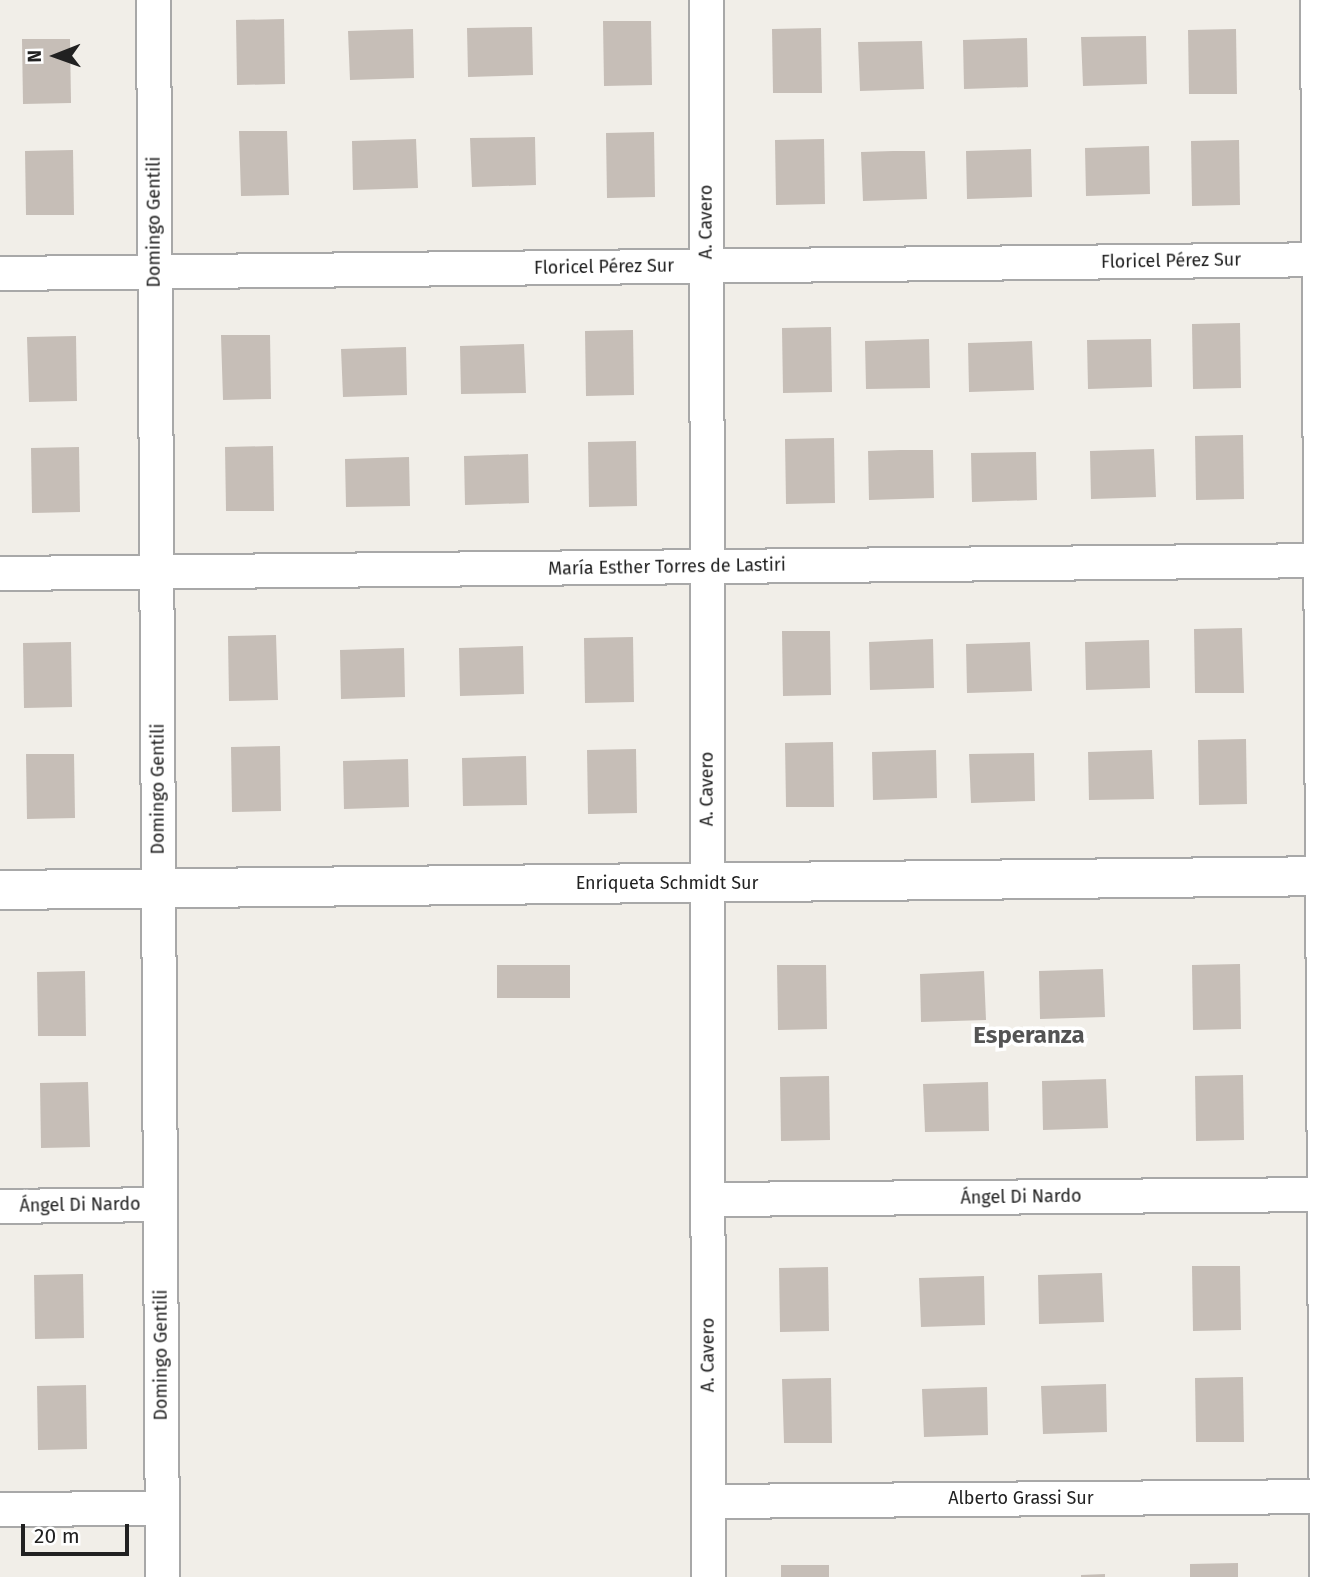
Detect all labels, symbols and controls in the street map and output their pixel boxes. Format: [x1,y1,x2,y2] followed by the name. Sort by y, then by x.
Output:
[21,21,91,91] north arrow
[23,50,46,63] text: N
[143,156,165,288] street label: Domingo Gentili
[695,185,717,259] street label: A. Cavero
[1101,249,1241,273] street label: Floricel Pérez Sur
[534,255,674,279] street label: Floricel Pérez Sur
[548,554,786,580] street label: María Esther Torres de Lastiri
[147,723,169,855] street label: Domingo Gentili
[696,752,718,826] street label: A. Cavero
[576,872,758,894] street label: Enriqueta Schmidt Sur
[973,1022,1085,1050] district label: Esperanza
[960,1185,1082,1209] street label: Ángel Di Nardo
[19,1193,141,1217] street label: Ángel Di Nardo
[150,1289,172,1421] street label: Domingo Gentili
[697,1318,719,1392] street label: A. Cavero
[948,1487,1094,1509] street label: Alberto Grassi Sur
[24,1510,133,1554] scale bar
[34,1523,80,1549] text: 20 m

